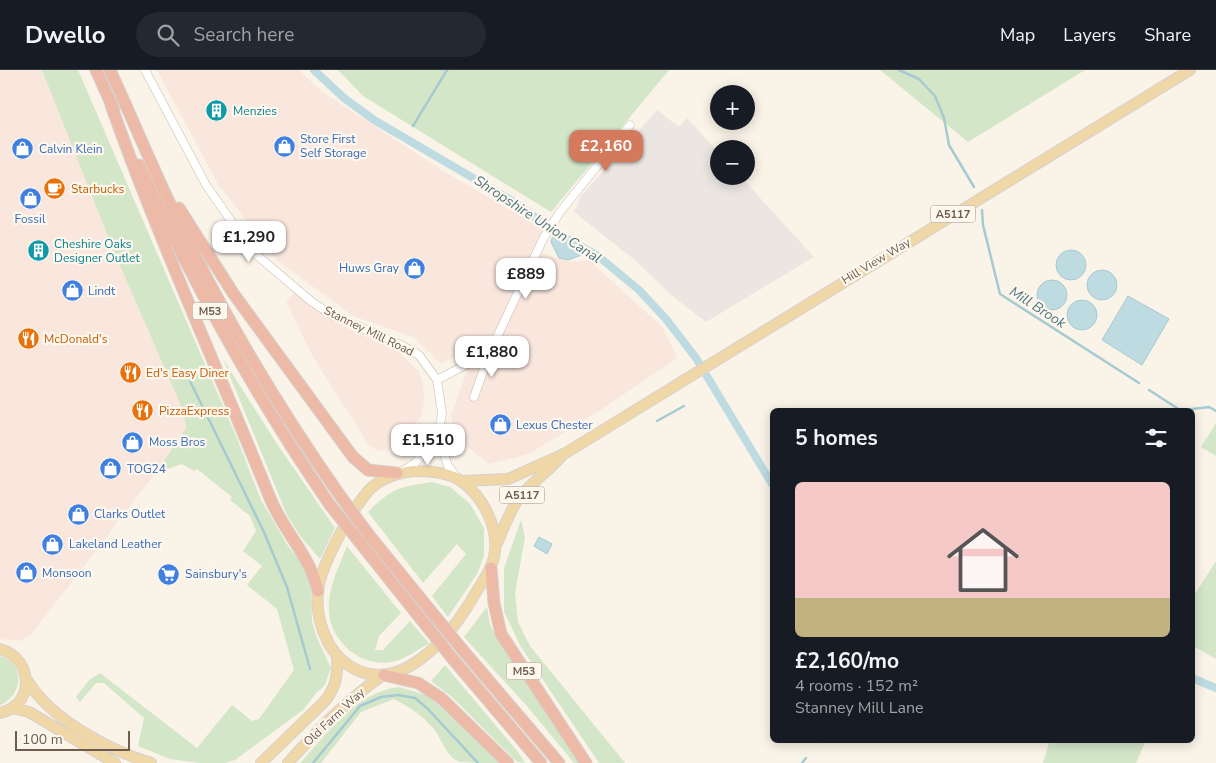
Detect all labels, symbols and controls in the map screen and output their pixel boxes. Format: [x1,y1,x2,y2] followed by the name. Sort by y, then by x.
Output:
[136,12,486,57] search box
[25,19,106,51] text: Dwello
[154,21,182,49] icon: search
[194,22,294,48] text: Search here
[1000,23,1035,47] text: Map
[1063,23,1116,47] text: Layers
[1144,23,1191,47] text: Share
[710,85,755,185] map controls
[710,85,755,130] button: +
[205,99,229,123] building icon: Menzies
[233,103,277,119] place label: Menzies
[565,129,647,172] pin: £2,160
[300,131,367,161] place label: Store First Self Storage
[272,134,296,158] shop icon: Store First Self Storage
[580,135,632,157] text: £2,160
[11,137,35,161] shop icon: Calvin Klein
[710,140,755,185] button: −
[39,141,103,157] place label: Calvin Klein
[470,171,605,268] water label: Shropshire Union Canal
[43,177,67,201] cafe icon: Starbucks
[71,181,124,197] place label: Starbucks
[18,186,42,210] shop icon: Fossil
[930,206,976,222] road number: A5117
[15,211,46,227] place label: Fossil
[208,220,290,263] pin: £1,290
[223,226,275,248] text: £1,290
[839,234,914,288] street label: Hill View Way
[54,236,140,266] place label: Cheshire Oaks Designer Outlet
[26,239,50,263] building icon: Cheshire Oaks Designer Outlet
[403,256,427,280] shop icon: Huws Gray
[496,258,556,300] pin: £889
[339,260,400,276] place label: Huws Gray
[507,263,545,285] text: £889
[60,279,84,303] shop icon: Lindt
[1006,282,1071,333] water label: Mill Brook
[88,283,116,299] place label: Lindt
[192,302,228,320] road number: M53
[321,302,417,360] street label: Stanney Mill Road
[16,327,40,351] restaurant icon: McDonald's
[44,331,108,347] place label: McDonald's
[451,336,533,378] pin: £1,880
[466,341,518,363] text: £1,880
[118,361,142,385] restaurant icon: Ed's Easy Diner
[146,365,230,381] place label: Ed's Easy Diner
[131,399,155,423] restaurant icon: PizzaExpress
[159,403,229,419] place label: PizzaExpress
[488,413,512,437] shop icon: Lexus Chester
[516,417,593,433] place label: Lexus Chester
[387,424,469,466] pin: £1,510
[795,424,878,452] text: 5 homes
[1142,424,1170,452] icon: filters
[402,429,454,451] text: £1,510
[121,430,145,454] shop icon: Moss Bros
[149,434,206,450] place label: Moss Bros
[99,457,123,481] shop icon: TOG24
[127,461,166,477] place label: TOG24
[500,486,544,504] road number: A5117
[66,502,90,526] shop icon: Clarks Outlet
[94,506,166,522] place label: Clarks Outlet
[938,515,1028,605] icon: home
[41,532,65,556] shop icon: Lakeland Leather
[69,536,163,552] place label: Lakeland Leather
[14,561,38,585] shop icon: Monsoon
[157,562,181,586] supermarket icon: Sainsbury's
[42,565,92,581] place label: Monsoon
[185,566,247,582] place label: Sainsbury's
[795,647,899,675] text: £2,160/mo
[506,662,542,680] road number: M53
[795,675,918,697] text: 4 rooms · 152 m²
[300,684,369,749] street label: Old Farm Way
[795,697,924,719] text: Stanney Mill Lane
[15,728,130,751] scale bar
[22,730,63,749] text: 100 m

